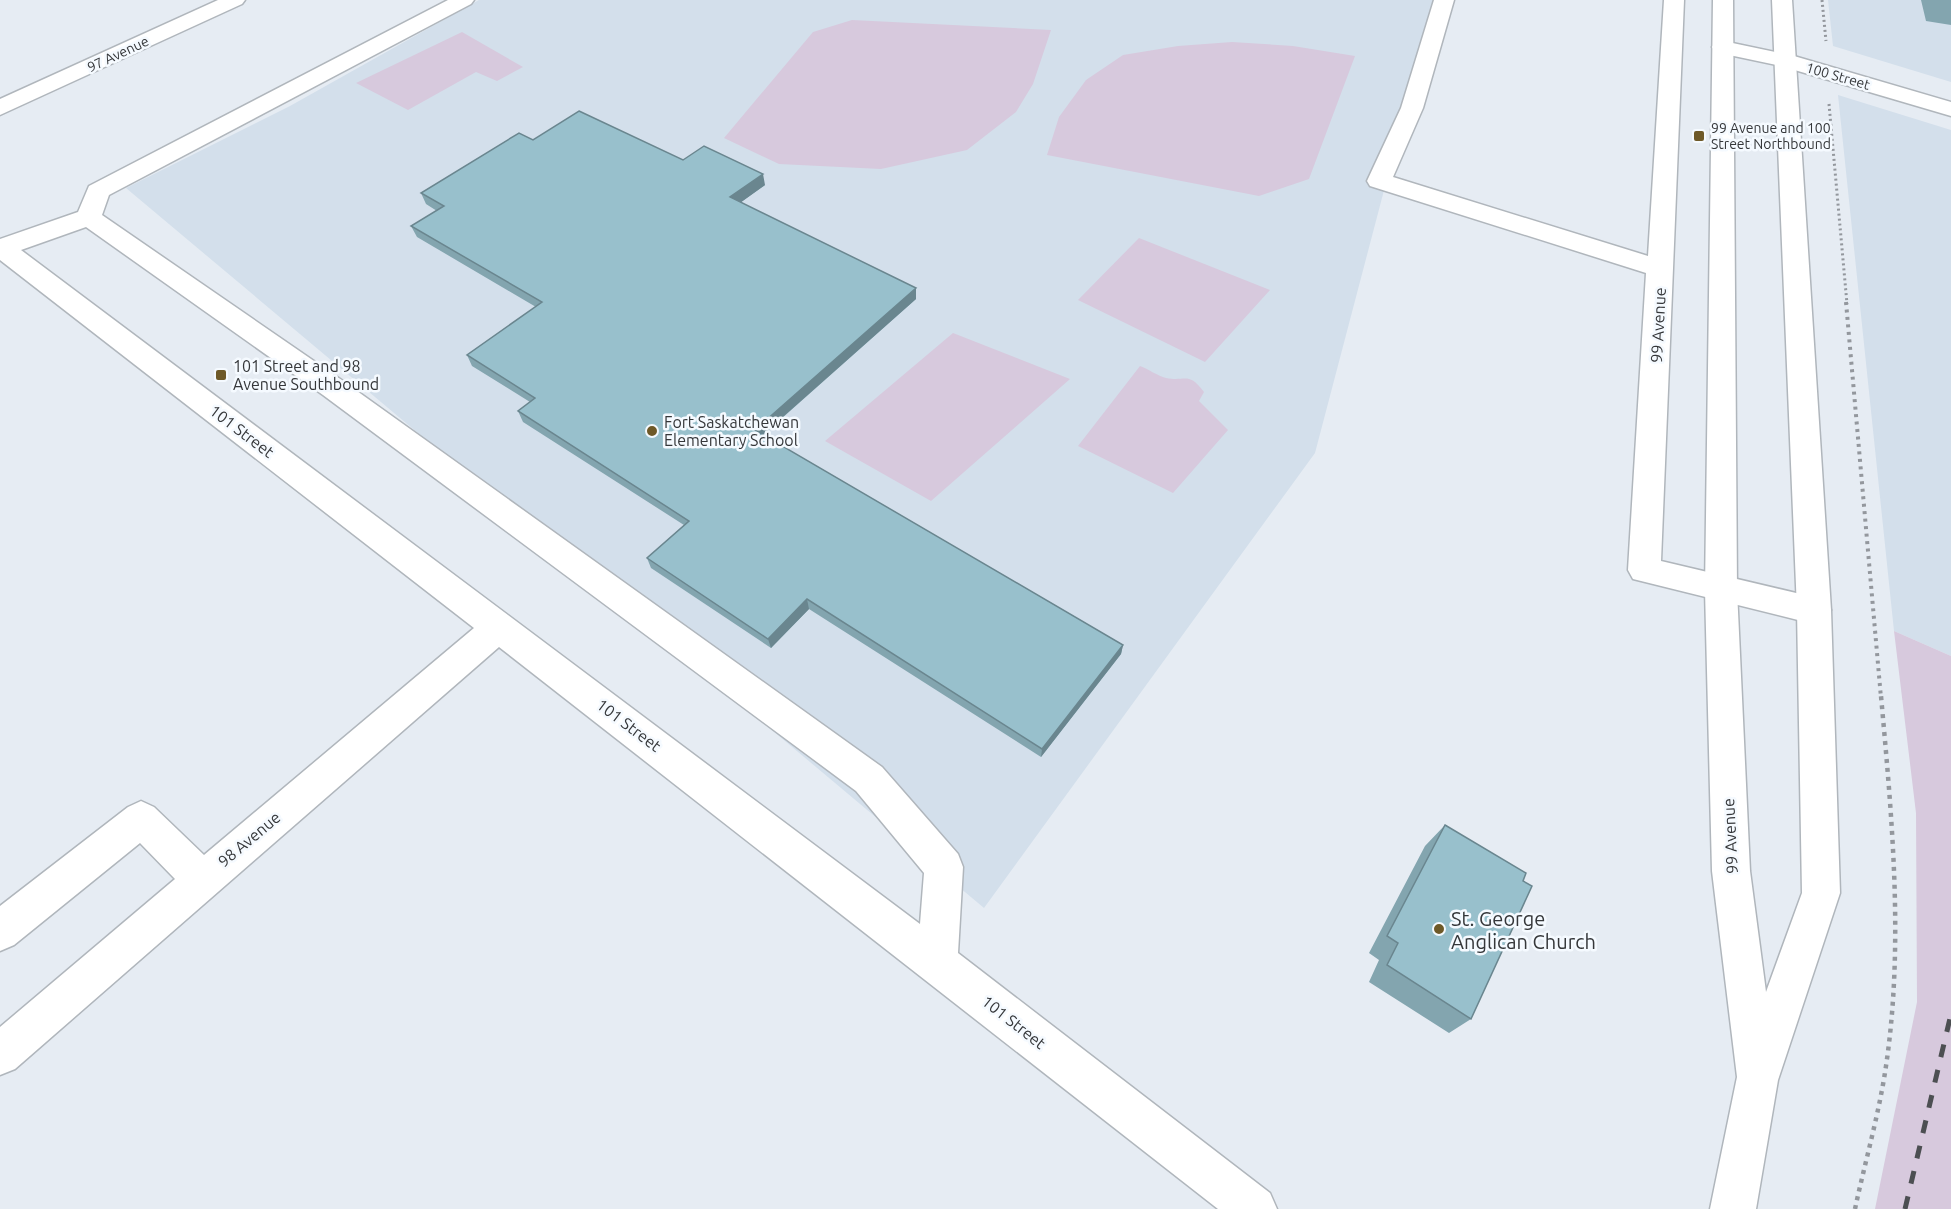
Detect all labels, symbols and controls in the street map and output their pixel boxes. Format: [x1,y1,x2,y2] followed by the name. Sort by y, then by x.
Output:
[85,33,151,75] street label: 97 Avenue
[1804,59,1872,93] street label: 100 Street
[1711,120,1831,152] place label: 99 Avenue and 100 Street Northbound
[1692,129,1706,143] marker: 99 Avenue and 100 Street Northbound
[1647,287,1669,363] street label: 99 Avenue
[233,357,379,393] place label: 101 Street and 98 Avenue Southbound
[214,368,228,382] marker: 101 Street and 98 Avenue Southbound
[206,401,278,461] street label: 101 Street
[664,413,799,449] place label: Fort Saskatchewan Elementary School
[645,424,659,438] marker: Fort Saskatchewan Elementary School
[593,695,665,755] street label: 101 Street
[1719,798,1741,874] street label: 99 Avenue
[214,808,284,870] street label: 98 Avenue
[1451,907,1596,953] place label: St. George Anglican Church
[1432,922,1446,936] marker: St. George Anglican Church
[979,992,1050,1053] street label: 101 Street

